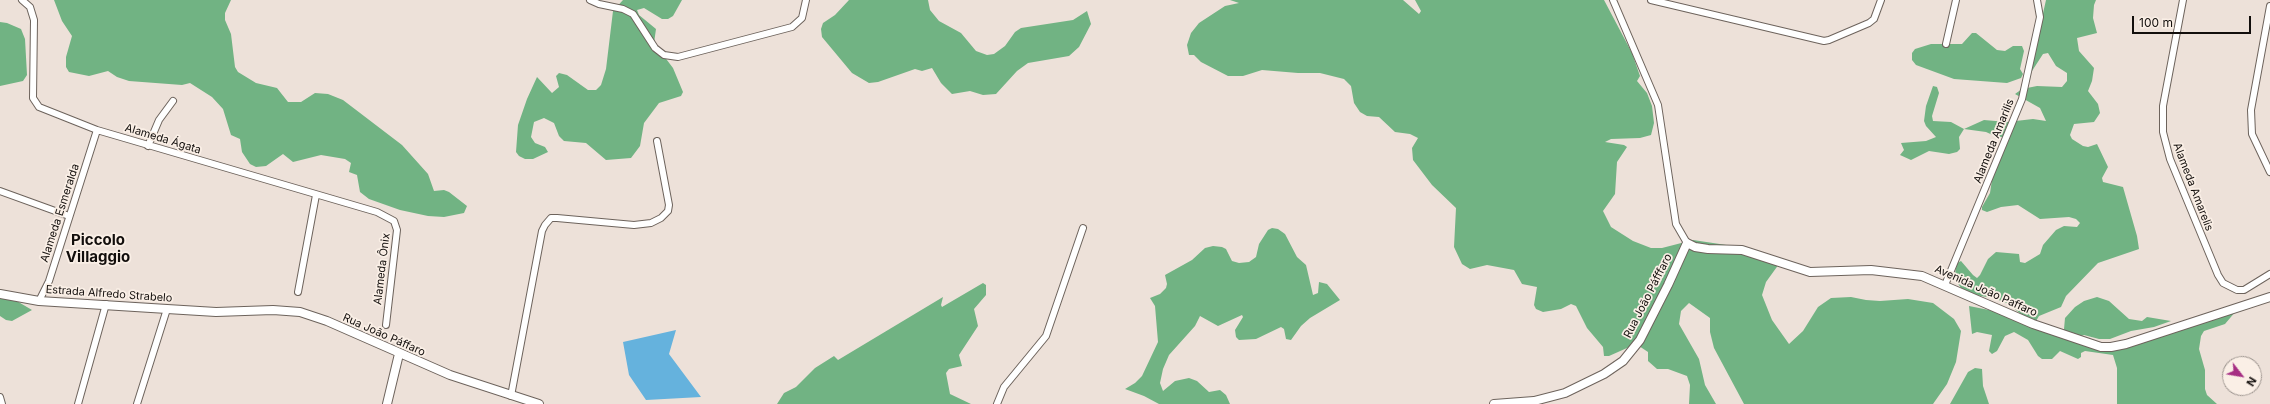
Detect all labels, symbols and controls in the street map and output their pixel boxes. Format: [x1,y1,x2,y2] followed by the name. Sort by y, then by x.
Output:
[2134,8,2253,34] scale bar
[2139,15,2173,30] text: 100 m
[1971,97,2017,185] street label: Alameda Amarilis
[123,121,203,157] street label: Alameda Ágata
[2170,141,2216,233] street label: Alameda Amarelis
[38,162,82,264] street label: Alameda Esmeralda
[66,231,130,266] district label: Piccolo Villaggio
[371,232,393,306] street label: Alameda Ônix
[1621,252,1675,340] street label: Rua João Páfffaro
[1933,262,2039,320] street label: Avenida João Paffaro
[45,283,173,305] street label: Estrada Alfredo Strabelo
[341,311,427,359] street label: Rua João Páffaro
[2222,356,2262,396] north arrow
[2243,374,2260,389] text: N

